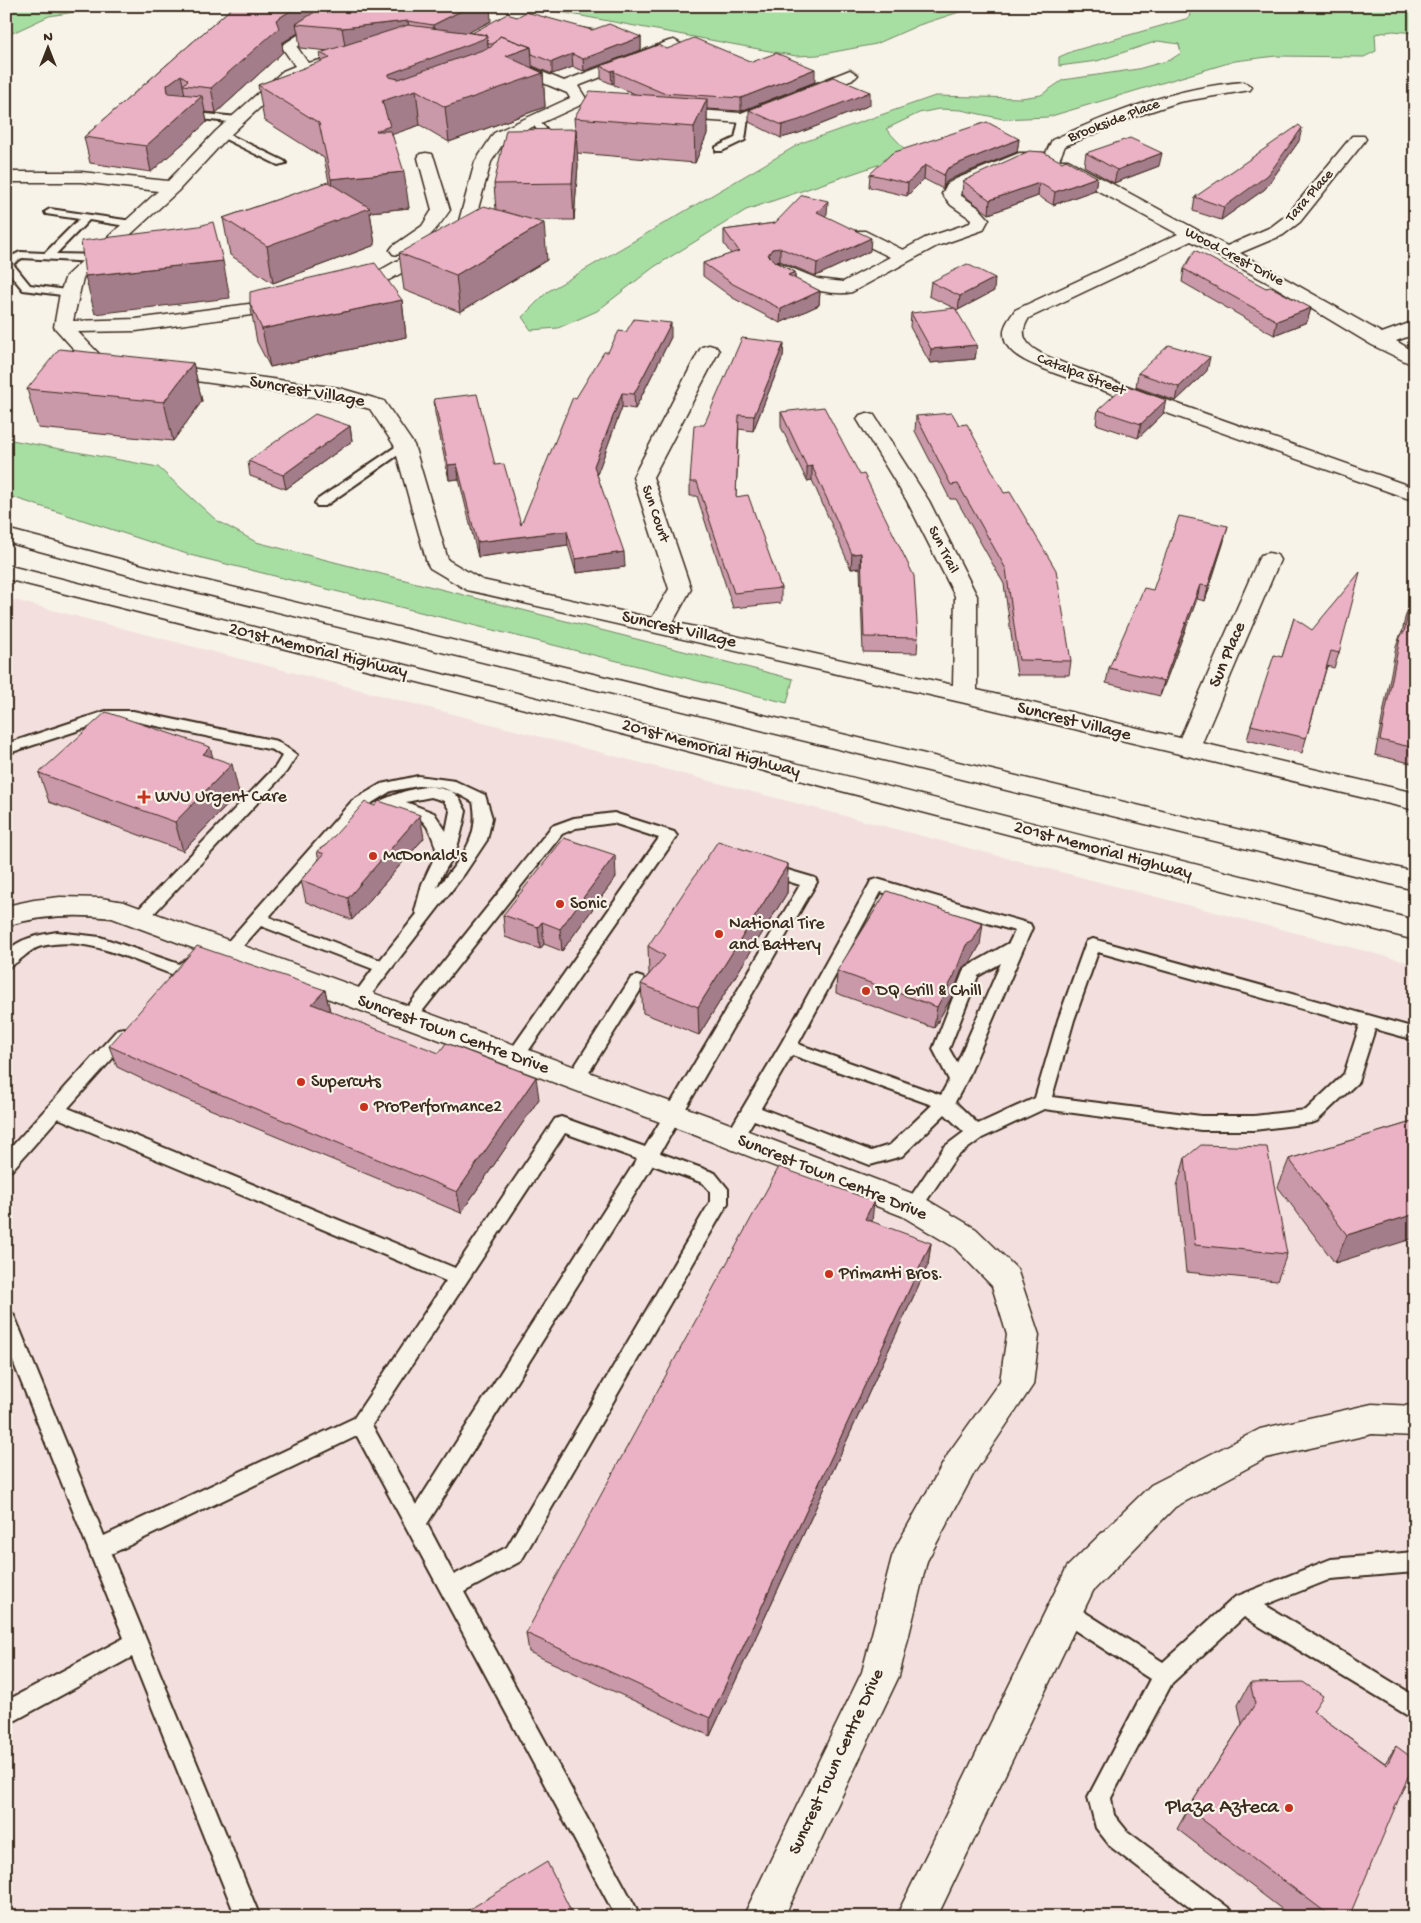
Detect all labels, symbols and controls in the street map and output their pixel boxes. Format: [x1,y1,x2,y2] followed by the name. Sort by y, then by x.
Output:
[22,22,72,72] north arrow
[43,29,53,46] text: N
[1065,95,1163,147] street label: Brookside Place
[1282,166,1338,227] street label: Tara Place
[1181,223,1287,291] street label: Wood Crest Drive
[1034,350,1130,401] street label: Catalpa Street
[248,372,367,413] street label: Suncrest Village
[637,483,674,547] street label: Sun Court
[923,523,963,577] street label: Sun Trail
[620,607,739,654] street label: Suncrest Village
[226,619,410,683] street label: 201st Memorial Highway
[1205,619,1251,691] street label: Sun Place
[1015,698,1134,746] street label: Suncrest Village
[619,715,803,783] street label: 201st Memorial Highway
[155,787,288,808] place label: WVU Urgent Care
[137,790,151,804] marker: WVU Urgent Care
[1011,817,1195,885] street label: 201st Memorial Highway
[383,846,468,867] place label: McDonald's
[367,850,379,862] marker: McDonald's
[570,894,607,915] place label: Sonic
[554,898,566,910] marker: Sonic
[729,914,825,956] place label: National Tire and Battery
[713,928,725,940] marker: National Tire and Battery
[875,981,982,1002] place label: DQ Grill & Chill
[860,985,872,997] marker: DQ Grill & Chill
[354,991,552,1080] street label: Suncrest Town Centre Drive
[311,1072,382,1093] place label: Supercuts
[295,1076,307,1088] marker: Supercuts
[373,1097,502,1118] place label: ProPerformance2
[358,1101,370,1113] marker: ProPerformance2
[734,1130,930,1226] street label: Suncrest Town Centre Drive
[838,1264,943,1285] place label: Primanti Bros.
[823,1268,835,1280] marker: Primanti Bros.
[785,1665,890,1858] street label: Suncrest Town Centre Drive
[1164,1796,1280,1821] place label: Plaza Azteca
[1283,1802,1295,1814] marker: Plaza Azteca

